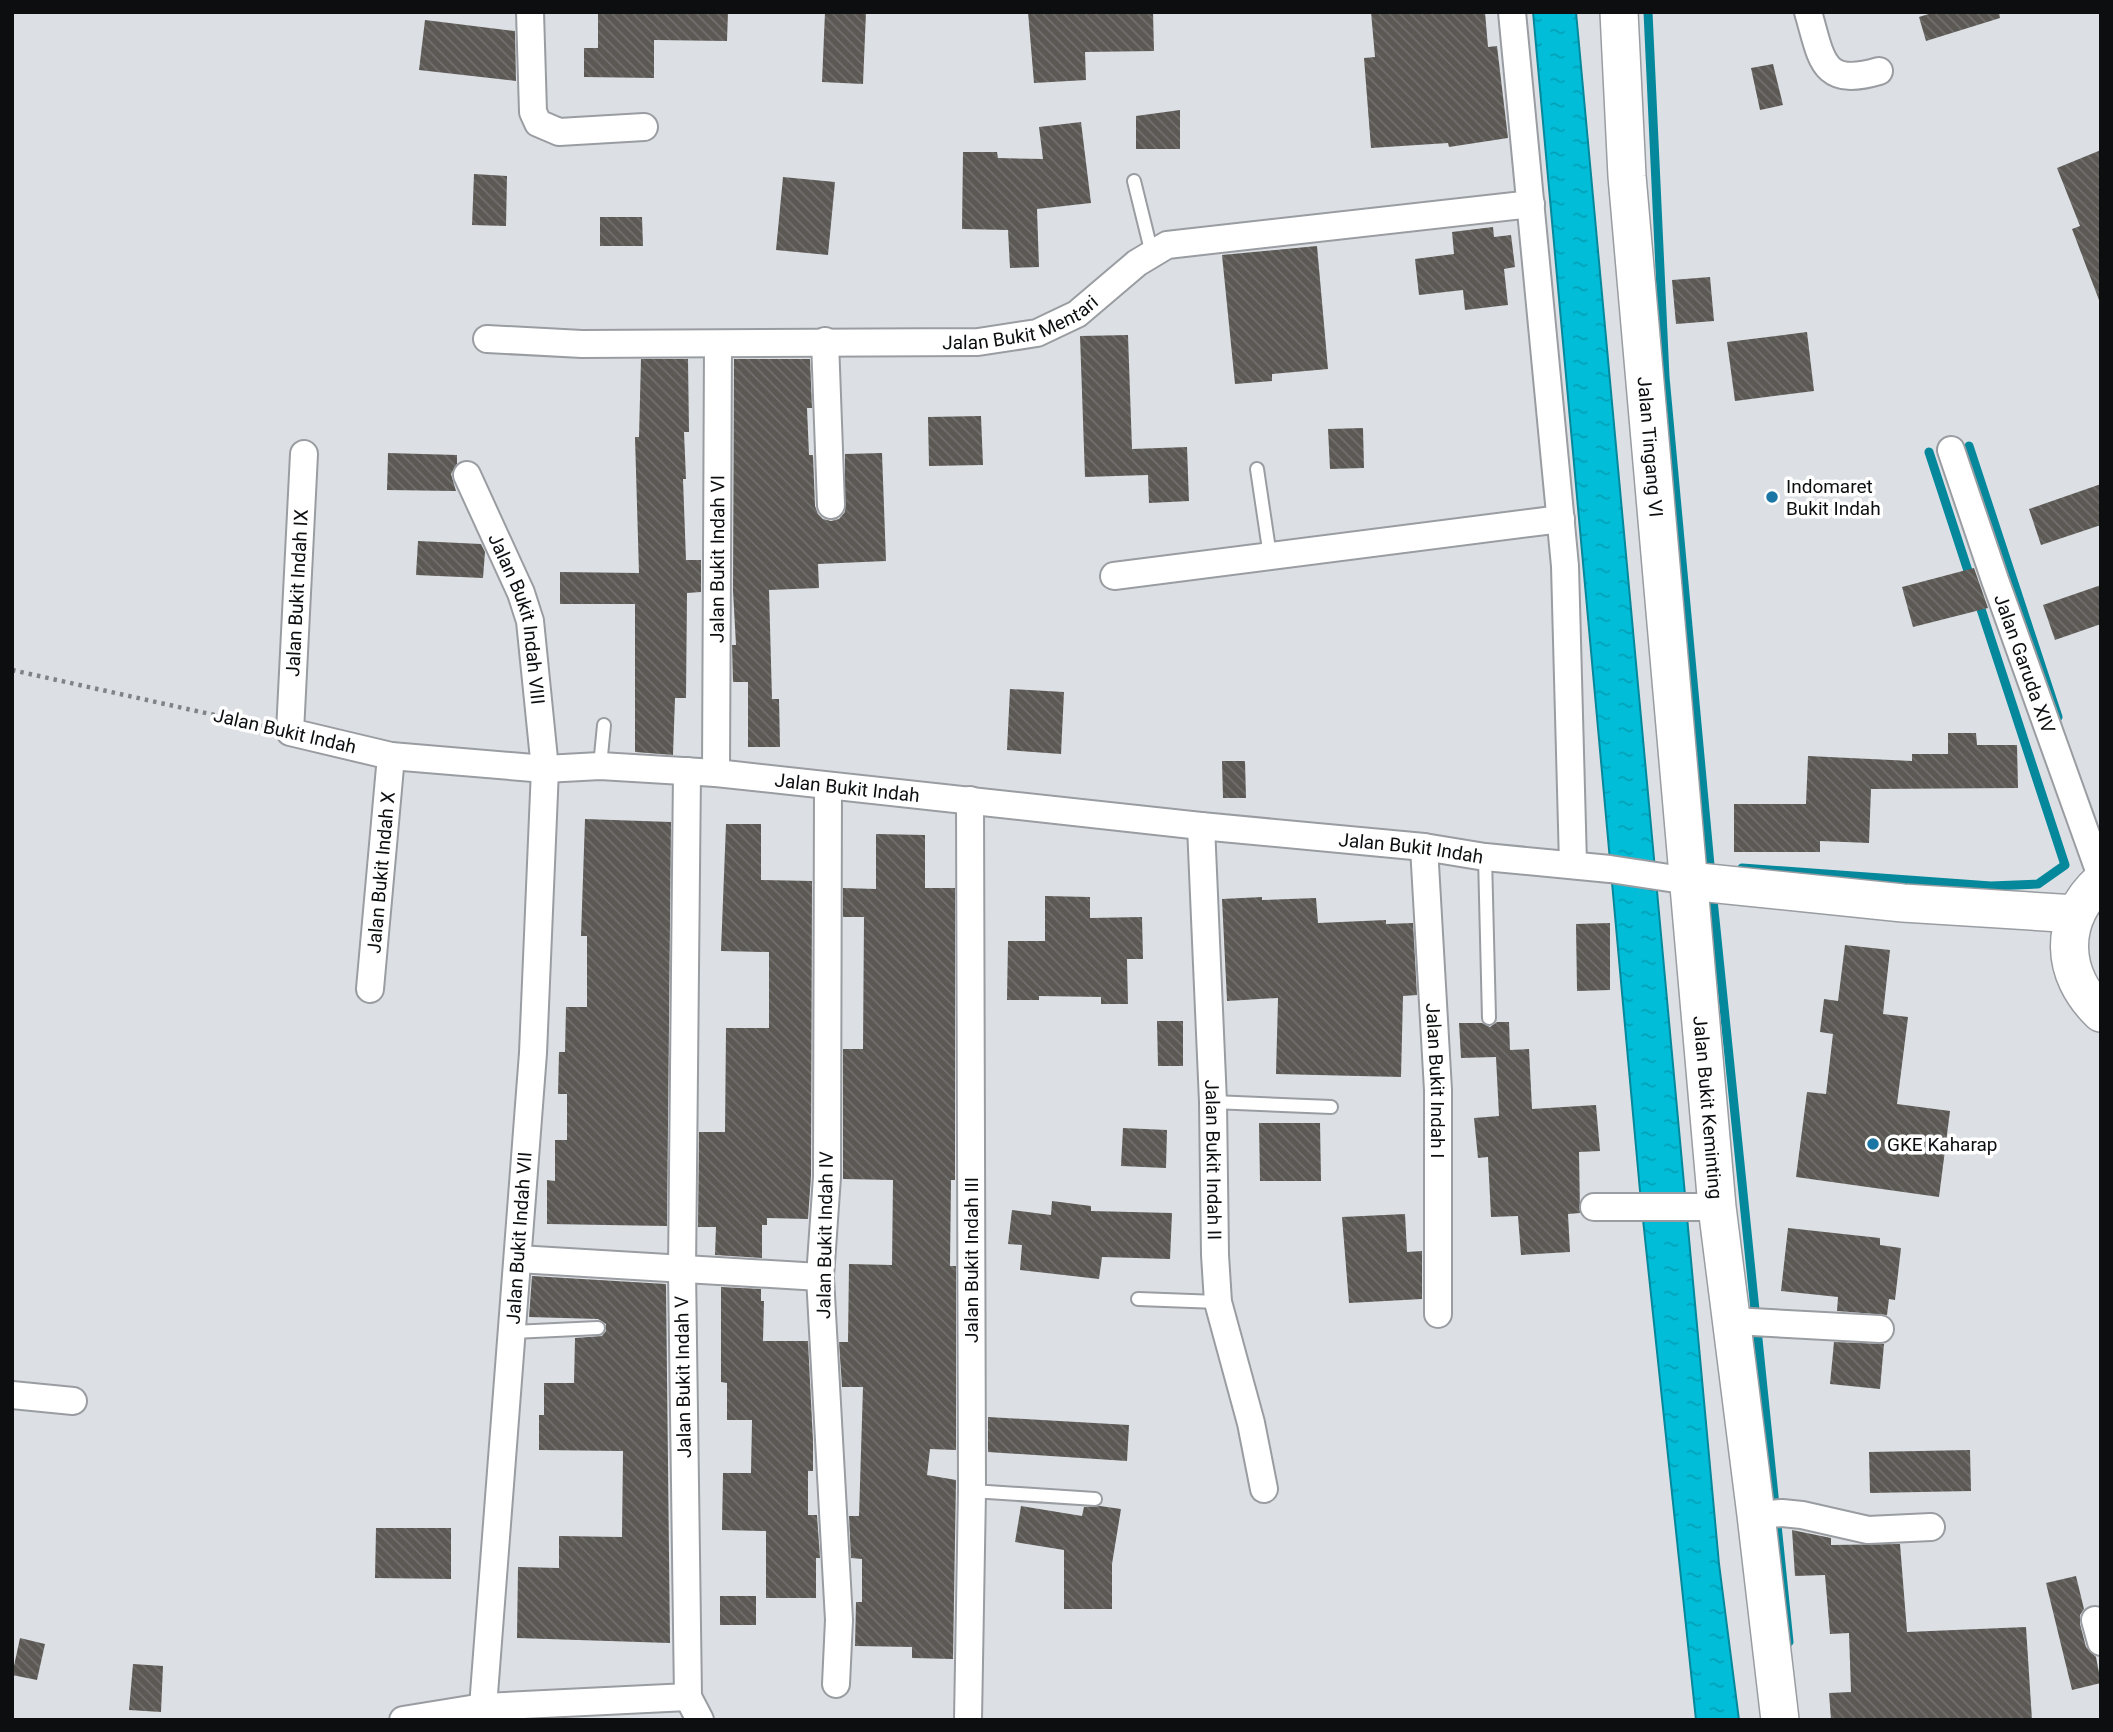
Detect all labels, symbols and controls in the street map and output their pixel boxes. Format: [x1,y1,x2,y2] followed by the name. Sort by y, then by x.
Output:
[942,290,1102,354] street label: Jalan Bukit Mentari
[1633,375,1668,518] street label: Jalan Tingang VI
[705,475,729,643] street label: Jalan Bukit Indah VI
[1786,475,1881,520] place label: Indomaret Bukit Indah
[1764,489,1780,505] marker: Indomaret Bukit Indah
[281,509,313,677] street label: Jalan Bukit Indah IX
[484,529,550,706] street label: Jalan Bukit Indah VIII
[1989,591,2060,736] street label: Jalan Garuda XIV
[211,703,359,759] street label: Jalan Bukit Indah
[774,768,921,807] street label: Jalan Bukit Indah
[362,790,399,954] street label: Jalan Bukit Indah X
[1338,828,1485,868] street label: Jalan Bukit Indah
[1422,1002,1450,1158] street label: Jalan Bukit Indah I
[1689,1015,1728,1200] street label: Jalan Bukit Keminting
[1201,1079,1226,1240] street label: Jalan Bukit Indah II
[1887,1133,1998,1156] place label: GKE Kaharap
[1865,1136,1881,1152] marker: GKE Kaharap
[502,1151,536,1325] street label: Jalan Bukit Indah VII
[812,1151,838,1319] street label: Jalan Bukit Indah IV
[960,1177,983,1343] street label: Jalan Bukit Indah III
[670,1296,696,1458] street label: Jalan Bukit Indah V

